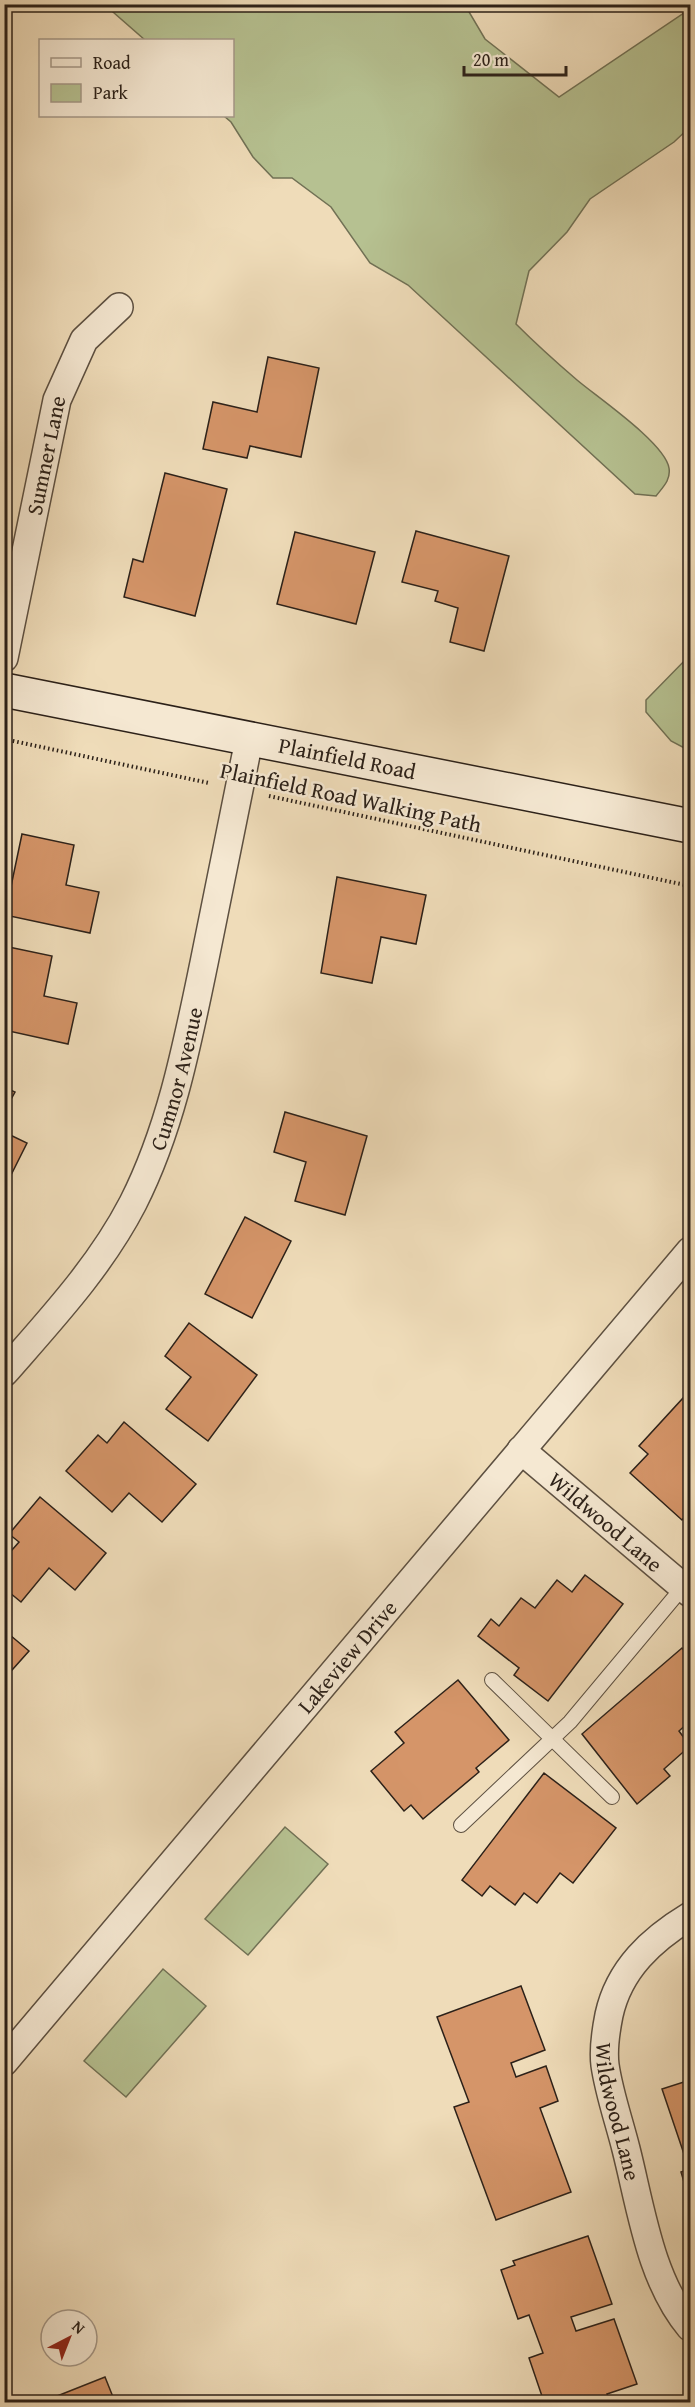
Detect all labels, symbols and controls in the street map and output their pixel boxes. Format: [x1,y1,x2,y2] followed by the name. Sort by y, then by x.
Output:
[39,39,234,117] legend
[464,39,566,77] scale bar
[473,46,509,73] text: 20 m
[93,49,131,76] text: Road
[93,79,129,106] text: Park
[18,393,74,518] street label: Sumner Lane
[276,729,419,787] street label: Plainfield Road
[217,754,485,840] street label: Plainfield Road Walking Path
[141,1004,210,1155] street label: Cumnor Avenue
[542,1464,670,1579] street label: Wildwood Lane
[290,1593,404,1720] street label: Lakeview Drive
[588,2042,649,2184] street label: Wildwood Lane
[39,2308,99,2368] north arrow
[67,2314,91,2340] text: N

